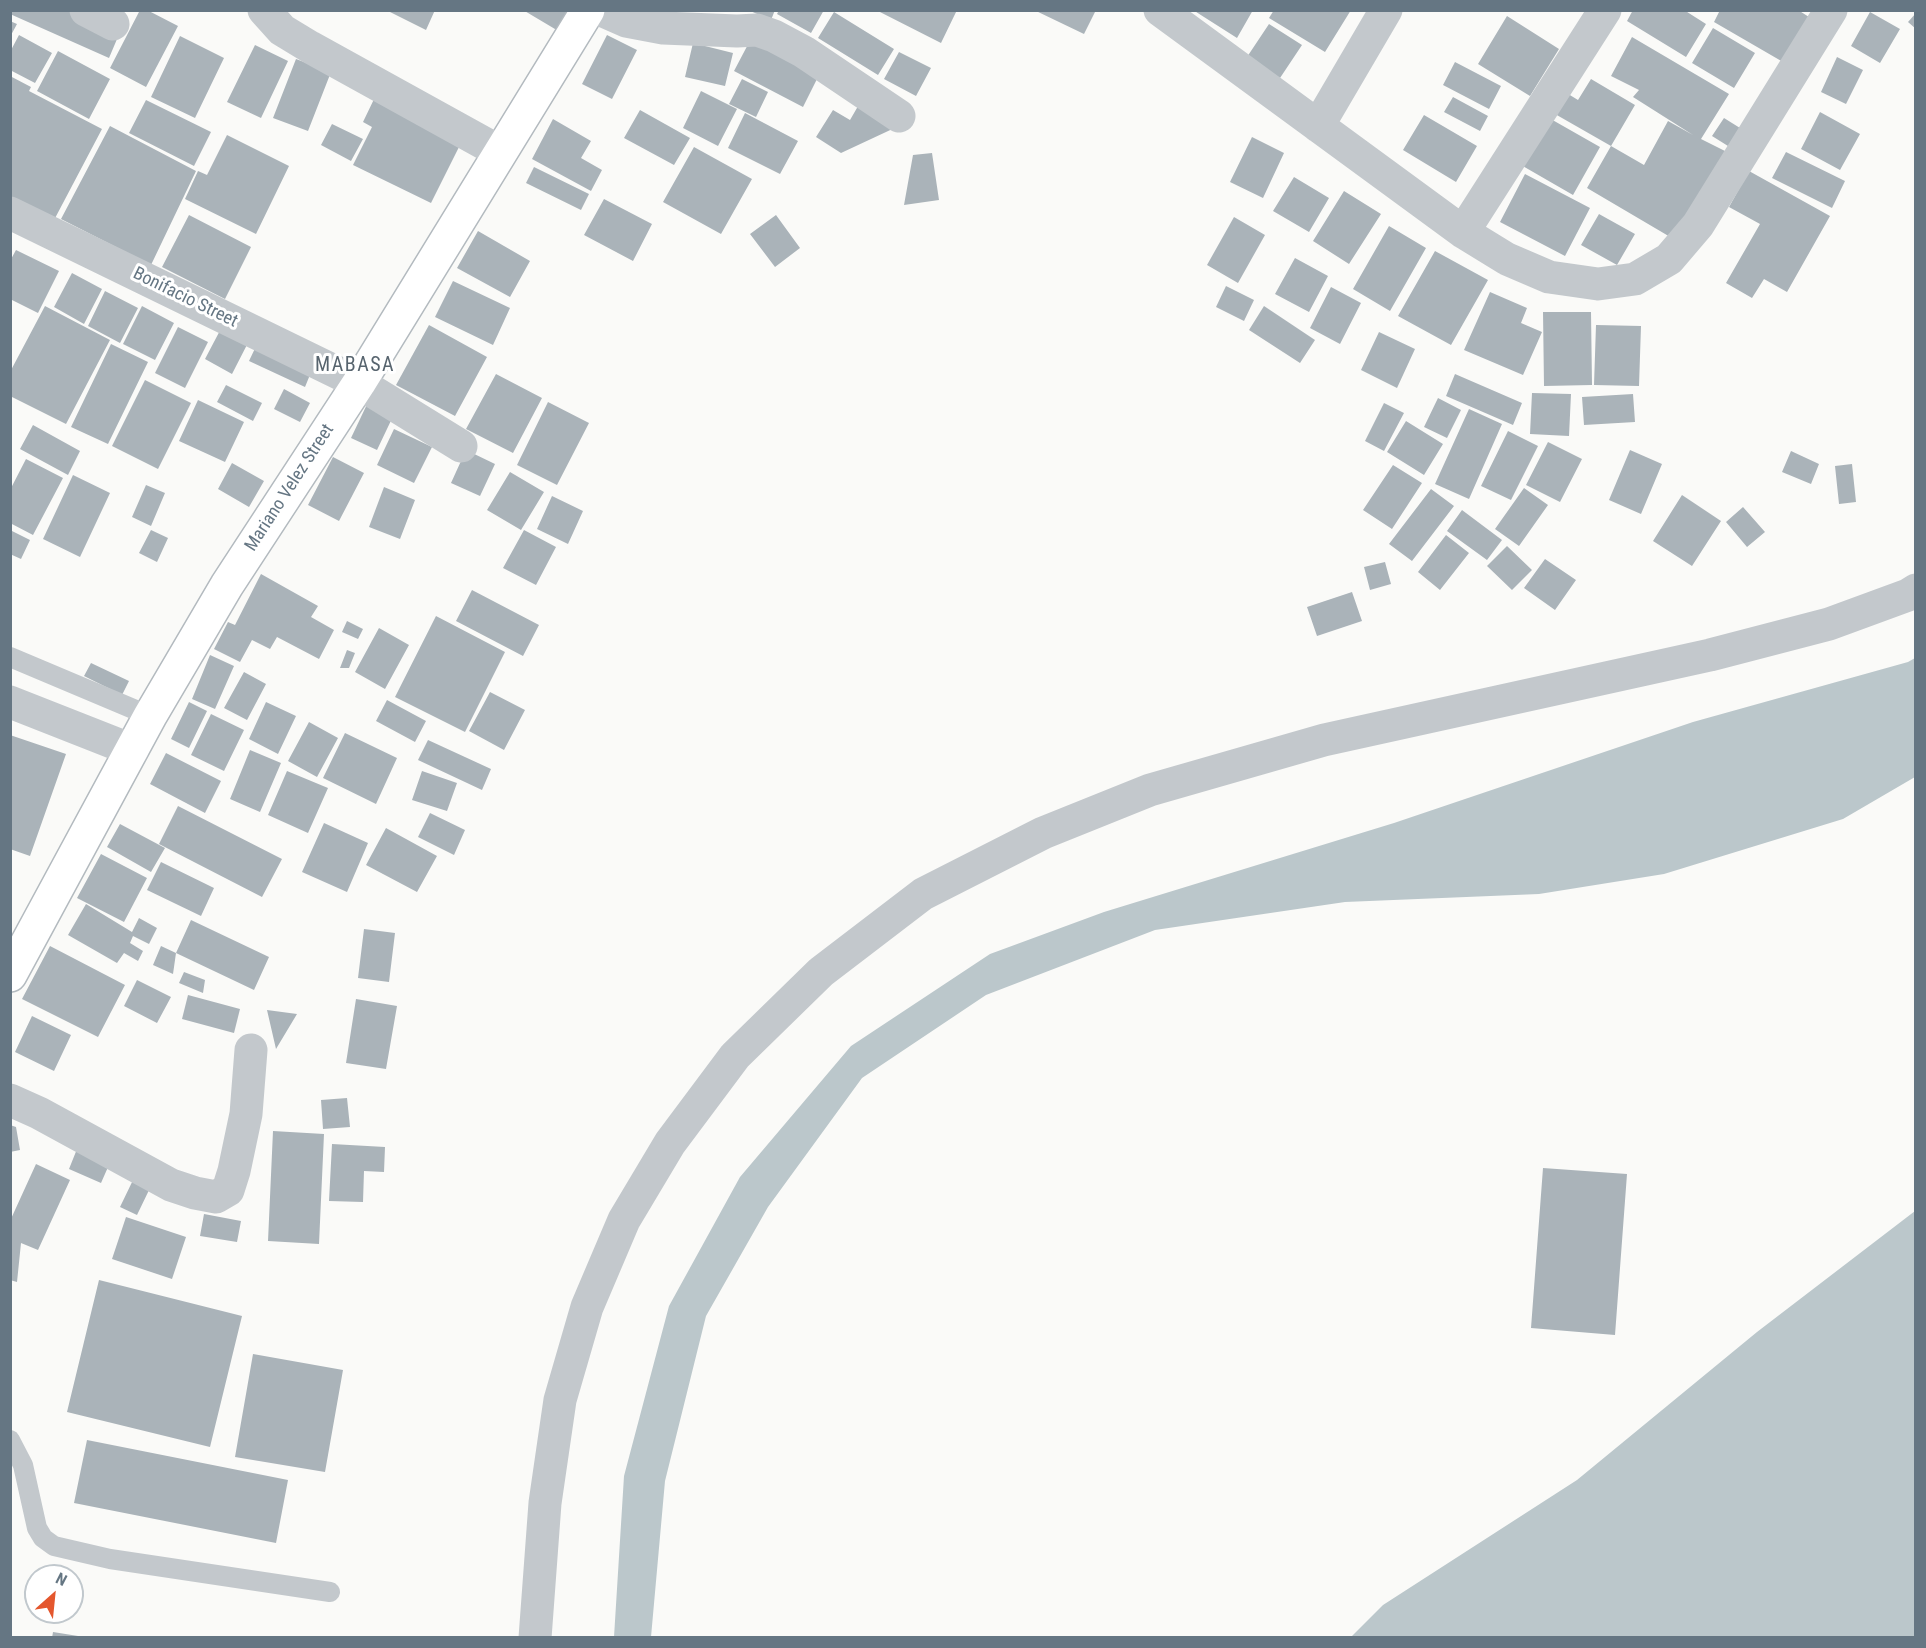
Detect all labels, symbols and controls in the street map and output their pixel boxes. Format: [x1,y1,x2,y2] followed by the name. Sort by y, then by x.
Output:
[129,263,241,333] street label: Bonifacio Street
[315,354,395,378] district label: MABASA
[241,420,339,556] street label: Mariano Velez Street
[24,1564,84,1624] north arrow
[53,1569,70,1590] text: N

